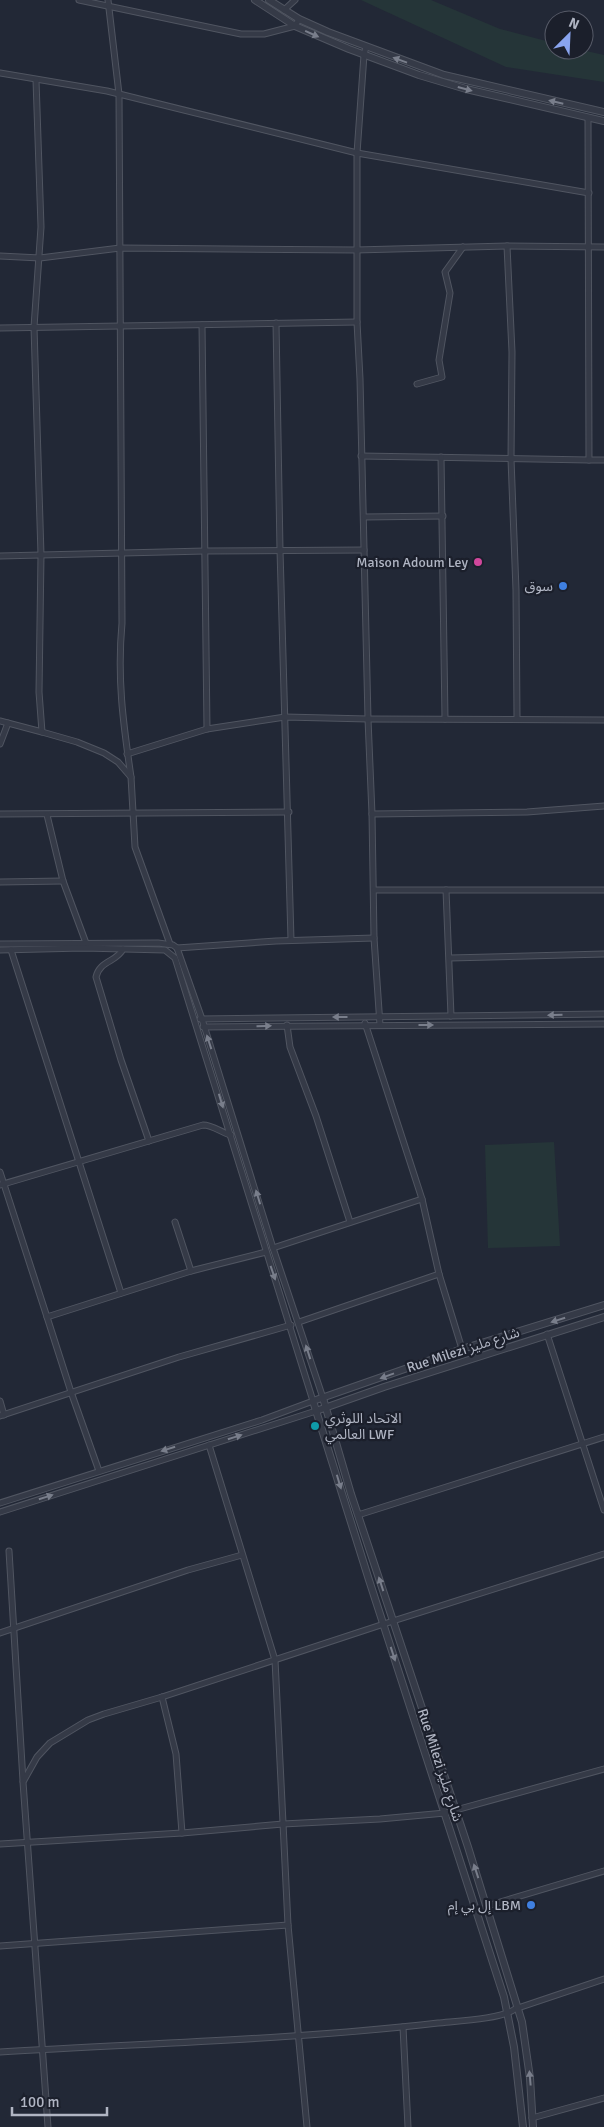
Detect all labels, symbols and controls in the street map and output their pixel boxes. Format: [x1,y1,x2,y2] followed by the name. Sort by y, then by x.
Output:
[544,10,594,60] north arrow
[566,14,582,33] text: N
[305,30,319,38] one-way arrow
[392,56,407,63] one-way arrow
[457,85,472,93] one-way arrow
[549,98,564,106] one-way arrow
[356,554,468,571] place label: Maison Adoum Ley
[472,556,484,568] marker: Maison Adoum Ley
[525,578,553,595] place label: سوق
[557,580,569,592] marker: سوق
[547,1011,563,1019] one-way arrow
[332,1013,348,1021] one-way arrow
[418,1021,434,1029] one-way arrow
[256,1022,272,1030] one-way arrow
[205,1034,213,1049] one-way arrow
[217,1094,225,1109] one-way arrow
[253,1190,261,1205] one-way arrow
[270,1266,277,1281] one-way arrow
[550,1316,565,1324] one-way arrow
[404,1324,522,1378] street label: Rue Milezi شارع مليز
[304,1344,312,1359] one-way arrow
[379,1373,394,1380] one-way arrow
[325,1410,402,1445] place label: الاتحاد اللوثري العالمي LWF
[309,1420,321,1432] marker: الاتحاد اللوثري العالمي LWF
[227,1432,242,1440] one-way arrow
[160,1446,175,1454] one-way arrow
[335,1475,343,1490] one-way arrow
[39,1492,54,1500] one-way arrow
[376,1576,384,1591] one-way arrow
[389,1647,397,1662] one-way arrow
[412,1706,466,1824] street label: Rue Milezi شارع مليز
[471,1863,479,1878] one-way arrow
[448,1897,521,1916] place label: إل بي إم LBM
[525,1899,537,1911] marker: إل بي إم LBM
[525,2070,533,2086] one-way arrow
[12,2084,108,2116] scale bar
[20,2093,60,2111] text: 100 m

